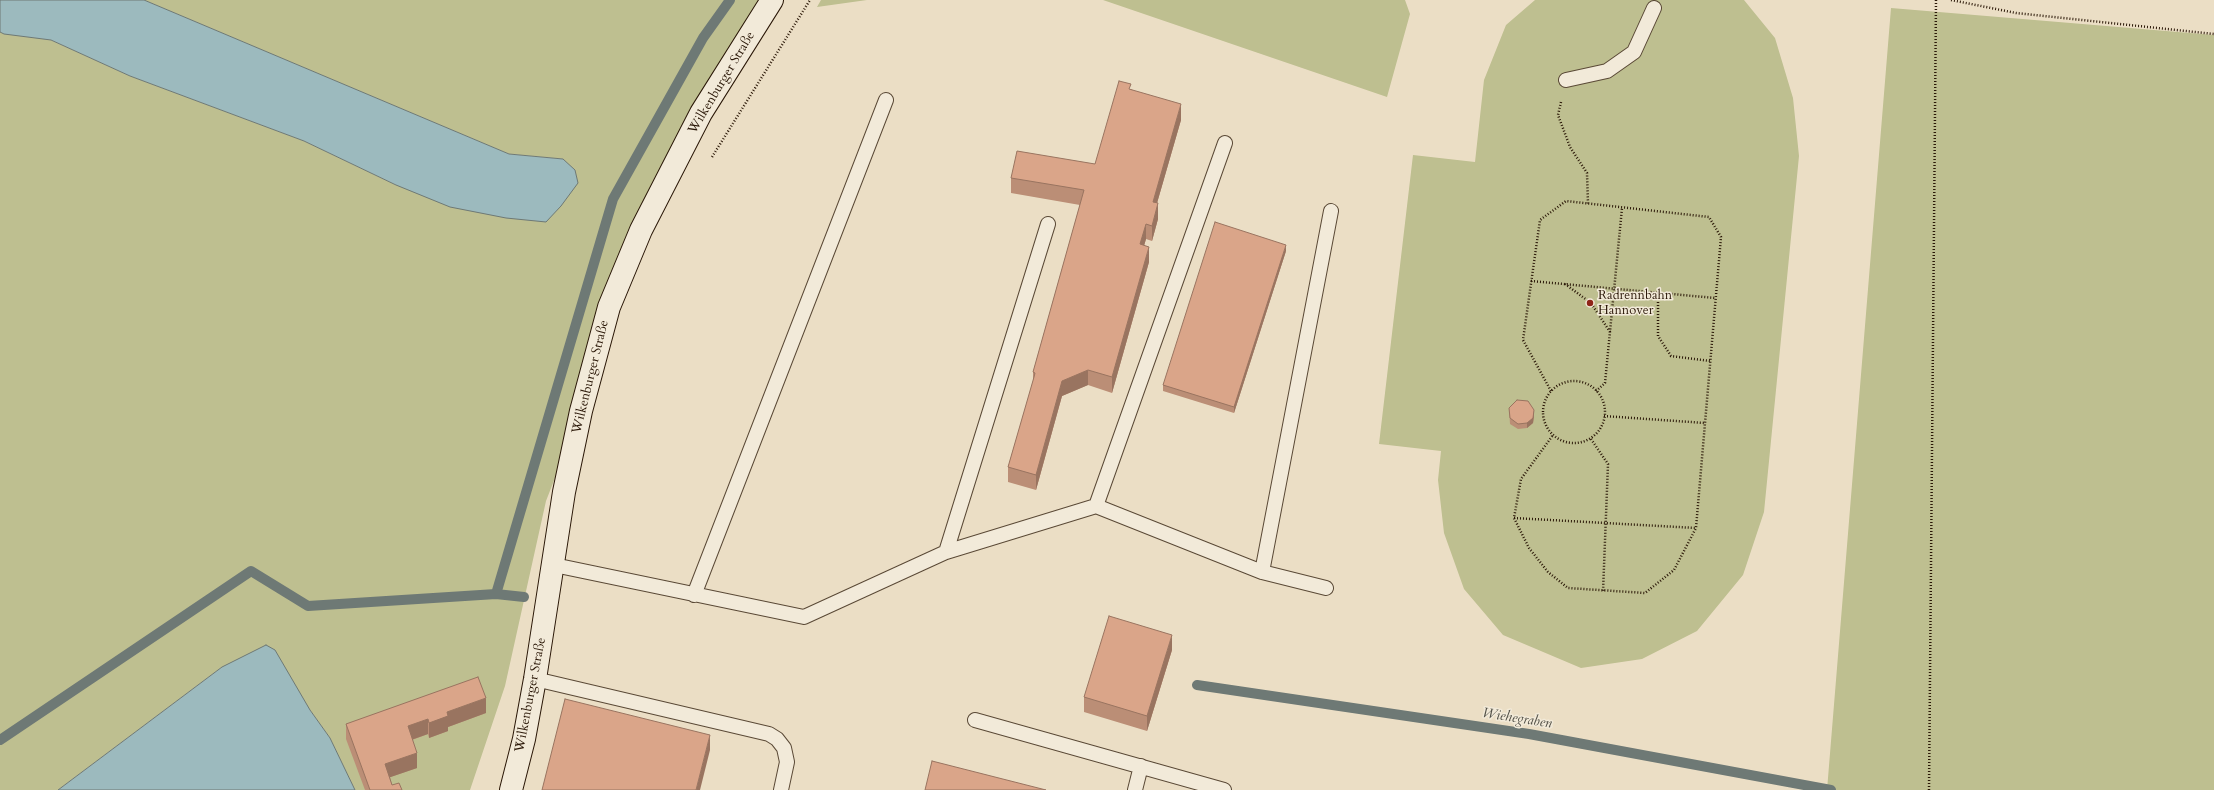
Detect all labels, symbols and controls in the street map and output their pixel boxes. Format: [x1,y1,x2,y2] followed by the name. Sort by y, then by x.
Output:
[685,29,759,137] street label: Wilkenburger Straße
[1598,288,1672,319] place label: Radrennbahn Hannover
[1585,298,1595,308] marker: Radrennbahn Hannover
[569,319,613,435] street label: Wilkenburger Straße
[512,636,550,754] street label: Wilkenburger Straße
[1481,705,1553,733] water label: Wiehegraben

